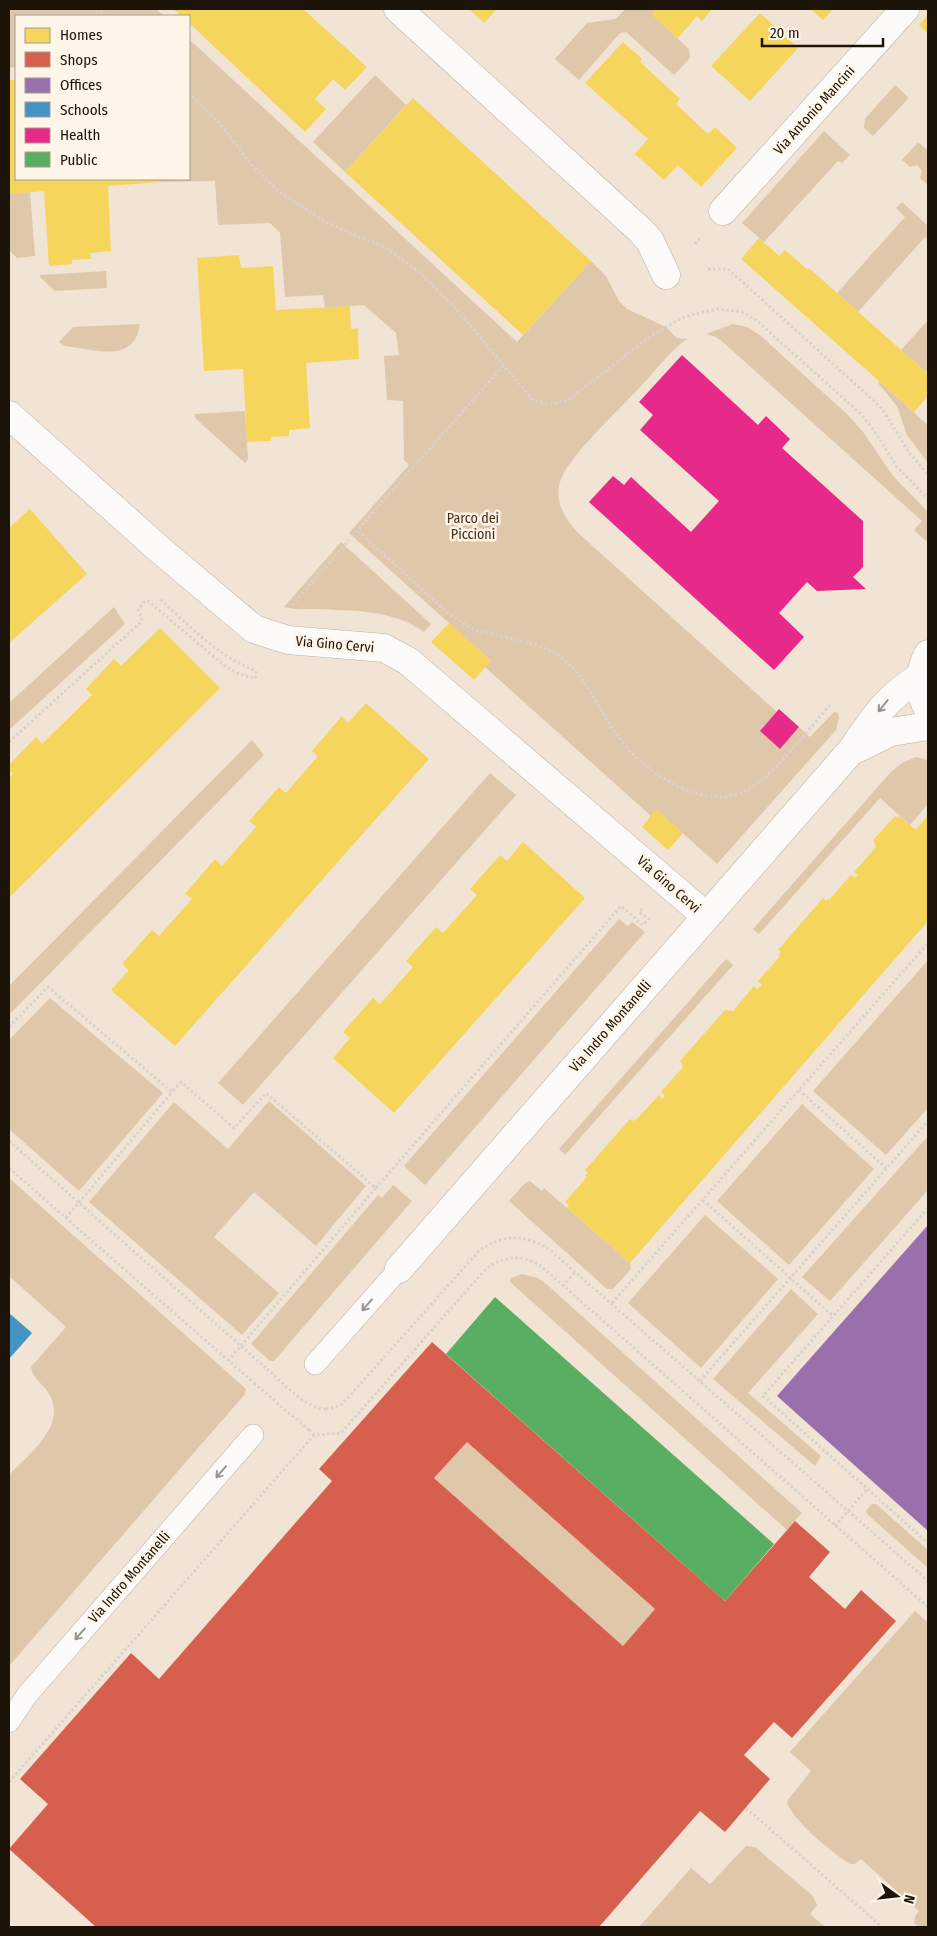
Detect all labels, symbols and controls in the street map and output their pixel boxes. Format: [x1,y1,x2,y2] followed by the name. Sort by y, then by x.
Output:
[15,15,190,180] legend
[762,15,883,47] scale bar
[770,24,800,42] text: 20 m
[60,26,102,44] text: Homes
[60,51,98,69] text: Shops
[770,62,859,158] street label: Via Antonio Mancini
[60,76,102,94] text: Offices
[60,101,108,119] text: Schools
[60,126,100,144] text: Health
[60,151,98,169] text: Public
[447,510,499,543] park label: Parco dei Piccioni
[295,633,375,656] street label: Via Gino Cervi
[878,699,889,712] one-way arrow
[633,852,704,917] street label: Via Gino Cervi
[566,977,655,1076] street label: Via Indro Montanelli
[361,1299,372,1312] one-way arrow
[215,1465,227,1478] one-way arrow
[85,1528,174,1627] street label: Via Indro Montanelli
[75,1627,86,1640] one-way arrow
[872,1871,922,1921] north arrow
[900,1893,918,1905] text: N

